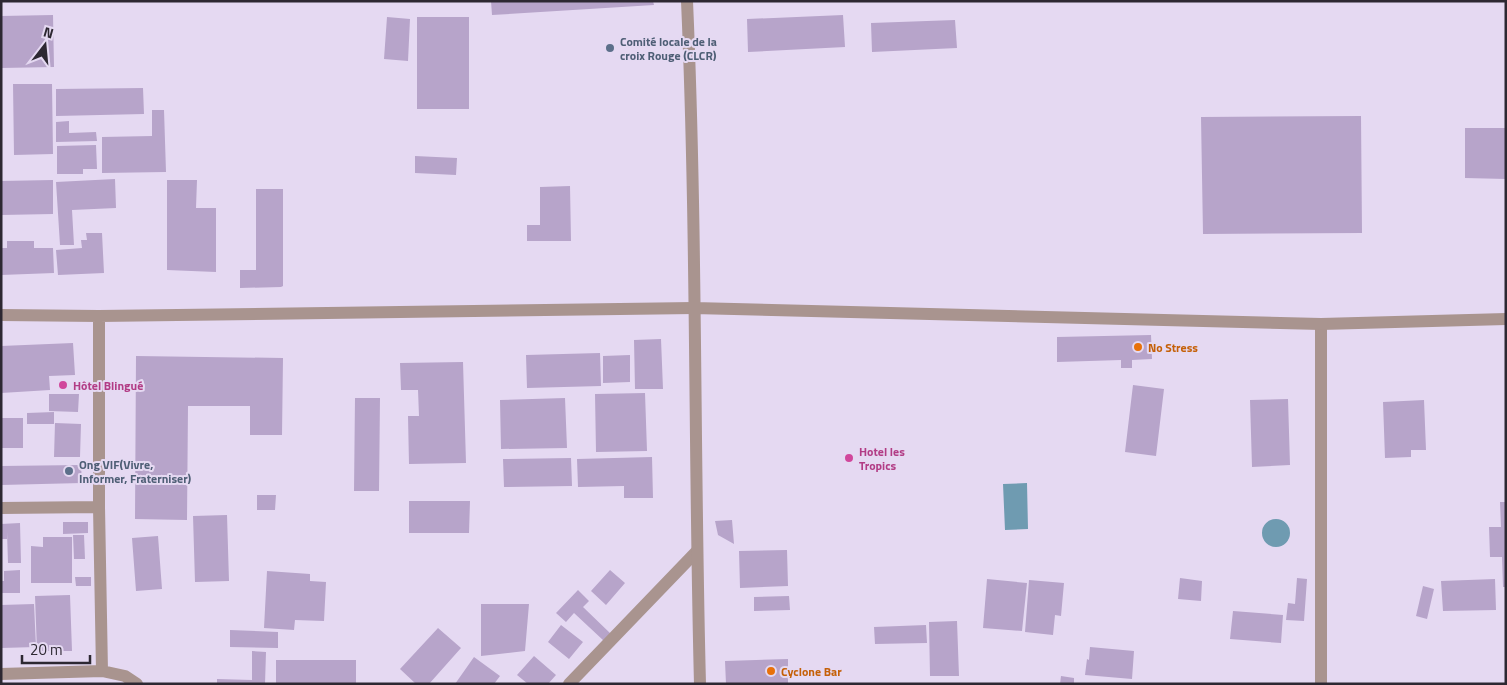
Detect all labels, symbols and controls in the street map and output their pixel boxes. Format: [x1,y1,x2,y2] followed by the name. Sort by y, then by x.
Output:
[20,20,70,70] north arrow
[41,21,56,43] text: N
[620,32,717,65] place label: Comité locale de la croix Rouge (CLCR)
[604,42,616,54] marker: Comité locale de la croix Rouge (CLCR)
[1148,338,1198,357] place label: No Stress
[1132,341,1144,353] marker: No Stress
[73,376,143,395] place label: Hôtel Blingué
[57,379,69,391] marker: Hôtel Blingué
[859,442,905,475] place label: Hotel les Tropics
[843,452,855,464] marker: Hotel les Tropics
[79,455,192,488] place label: Ong VIF(Vivre, Informer, Fraterniser)
[63,465,75,477] marker: Ong VIF(Vivre, Informer, Fraterniser)
[22,632,90,664] scale bar
[30,638,63,661] text: 20 m
[781,662,842,681] place label: Cyclone Bar
[765,665,777,677] marker: Cyclone Bar

